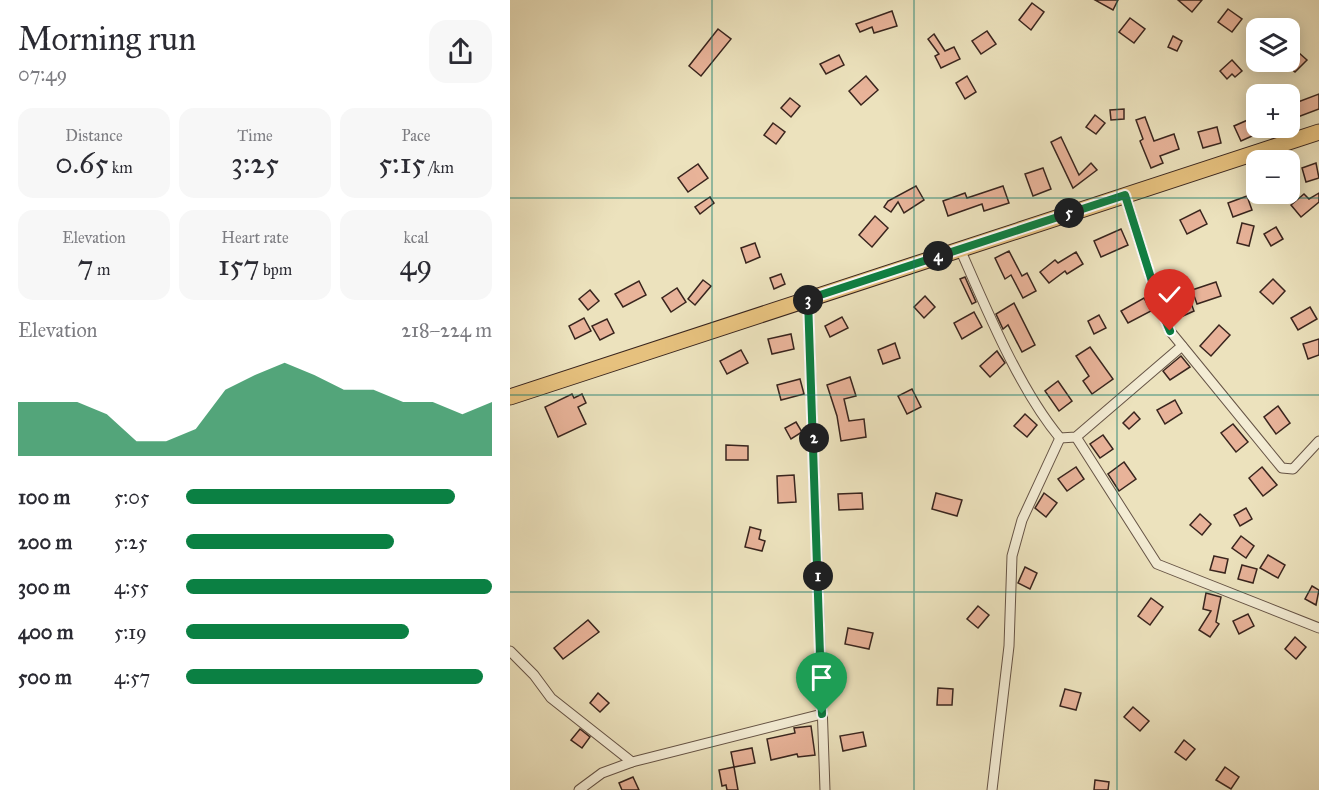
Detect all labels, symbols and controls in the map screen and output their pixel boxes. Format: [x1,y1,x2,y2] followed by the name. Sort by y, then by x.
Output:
[1246,18,1300,204] map controls
[1246,18,1300,72] button: layers
[18,19,196,59] text: Morning run
[429,20,492,83] button: share
[18,62,67,86] text: 07:49
[1246,84,1300,138] button: +
[65,126,123,145] text: Distance
[237,126,273,145] text: Time
[401,126,431,145] text: Pace
[55,145,108,181] text: 0.65
[231,145,279,181] text: 3:25
[378,145,425,181] text: 5:15
[1246,150,1300,204] button: −
[108,158,133,177] text: km
[425,158,454,177] text: /km
[1054,198,1084,228] pin: 5
[1065,203,1073,222] text: 5
[62,228,126,247] text: Elevation
[221,228,289,247] text: Heart rate
[403,228,429,247] text: kcal
[923,241,953,271] pin: 4
[934,246,942,265] text: 4
[78,247,94,283] text: 7
[218,247,259,283] text: 157
[400,247,432,283] text: 49
[94,260,110,279] text: m
[259,260,292,279] text: bpm
[1144,269,1195,331] pin
[1153,278,1186,311] icon: check
[793,285,823,315] pin: 3
[805,290,811,309] text: 3
[18,318,97,342] text: Elevation
[401,318,492,342] text: 218–224 m
[799,423,829,453] pin: 2
[810,428,818,447] text: 2
[18,485,70,509] text: 100 m
[114,485,149,509] text: 5:05
[18,530,72,554] text: 200 m
[114,530,147,554] text: 5:25
[803,561,833,591] pin: 1
[815,566,821,585] text: 1
[18,575,70,599] text: 300 m
[114,575,149,599] text: 4:55
[18,620,74,644] text: 400 m
[114,620,147,644] text: 5:19
[796,652,847,714] pin
[805,661,838,694] icon: arrive
[18,665,72,689] text: 500 m
[114,665,150,689] text: 4:57

